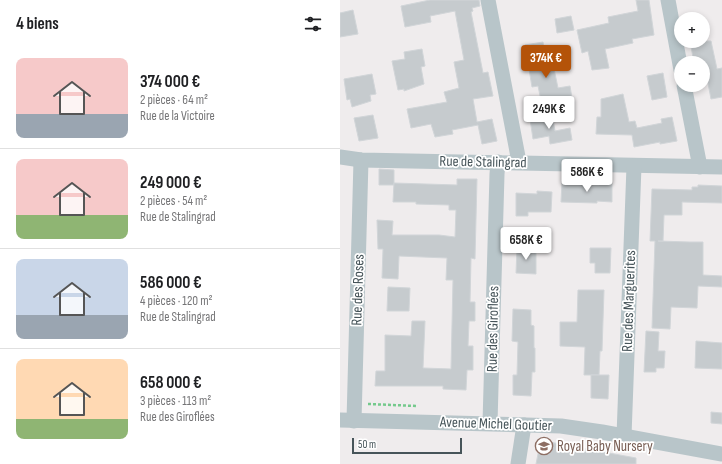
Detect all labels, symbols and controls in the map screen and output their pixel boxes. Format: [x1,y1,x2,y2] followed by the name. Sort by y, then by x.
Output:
[674,12,710,92] map controls
[674,12,710,48] button: +
[302,13,324,35] icon: filters
[16,14,59,34] text: 4 biens
[513,45,579,79] pin: 374K €
[530,50,562,66] text: 374K €
[674,56,710,92] button: −
[140,72,200,92] text: 374 000 €
[48,74,96,122] icon: home
[140,92,208,108] text: 2 pièces · 64 m²
[516,96,582,130] pin: 249K €
[533,101,565,117] text: 249K €
[140,108,215,124] text: Rue de la Victoire
[439,152,527,172] street label: Rue de Stalingrad
[554,159,620,193] pin: 586K €
[570,164,604,180] text: 586K €
[140,173,202,193] text: 249 000 €
[48,175,96,223] icon: home
[140,193,207,209] text: 2 pièces · 54 m²
[140,209,216,225] text: Rue de Stalingrad
[493,227,559,261] pin: 658K €
[509,232,543,248] text: 658K €
[618,250,640,352] street label: Rue des Marguerites
[347,254,369,326] street label: Rue des Roses
[140,273,202,293] text: 586 000 €
[48,275,96,323] icon: home
[483,286,503,372] street label: Rue des Giroflées
[140,293,213,309] text: 4 pièces · 120 m²
[140,309,216,325] text: Rue de Stalingrad
[140,373,202,393] text: 658 000 €
[48,375,96,423] icon: home
[140,393,211,409] text: 3 pièces · 113 m²
[140,409,215,425] text: Rue des Giroflées
[439,413,553,435] street label: Avenue Michel Goutier
[352,436,462,455] scale bar
[534,436,554,456] school or university icon: Royal Baby Nursery
[557,437,653,456] place label: Royal Baby Nursery
[358,438,376,451] text: 50 m

